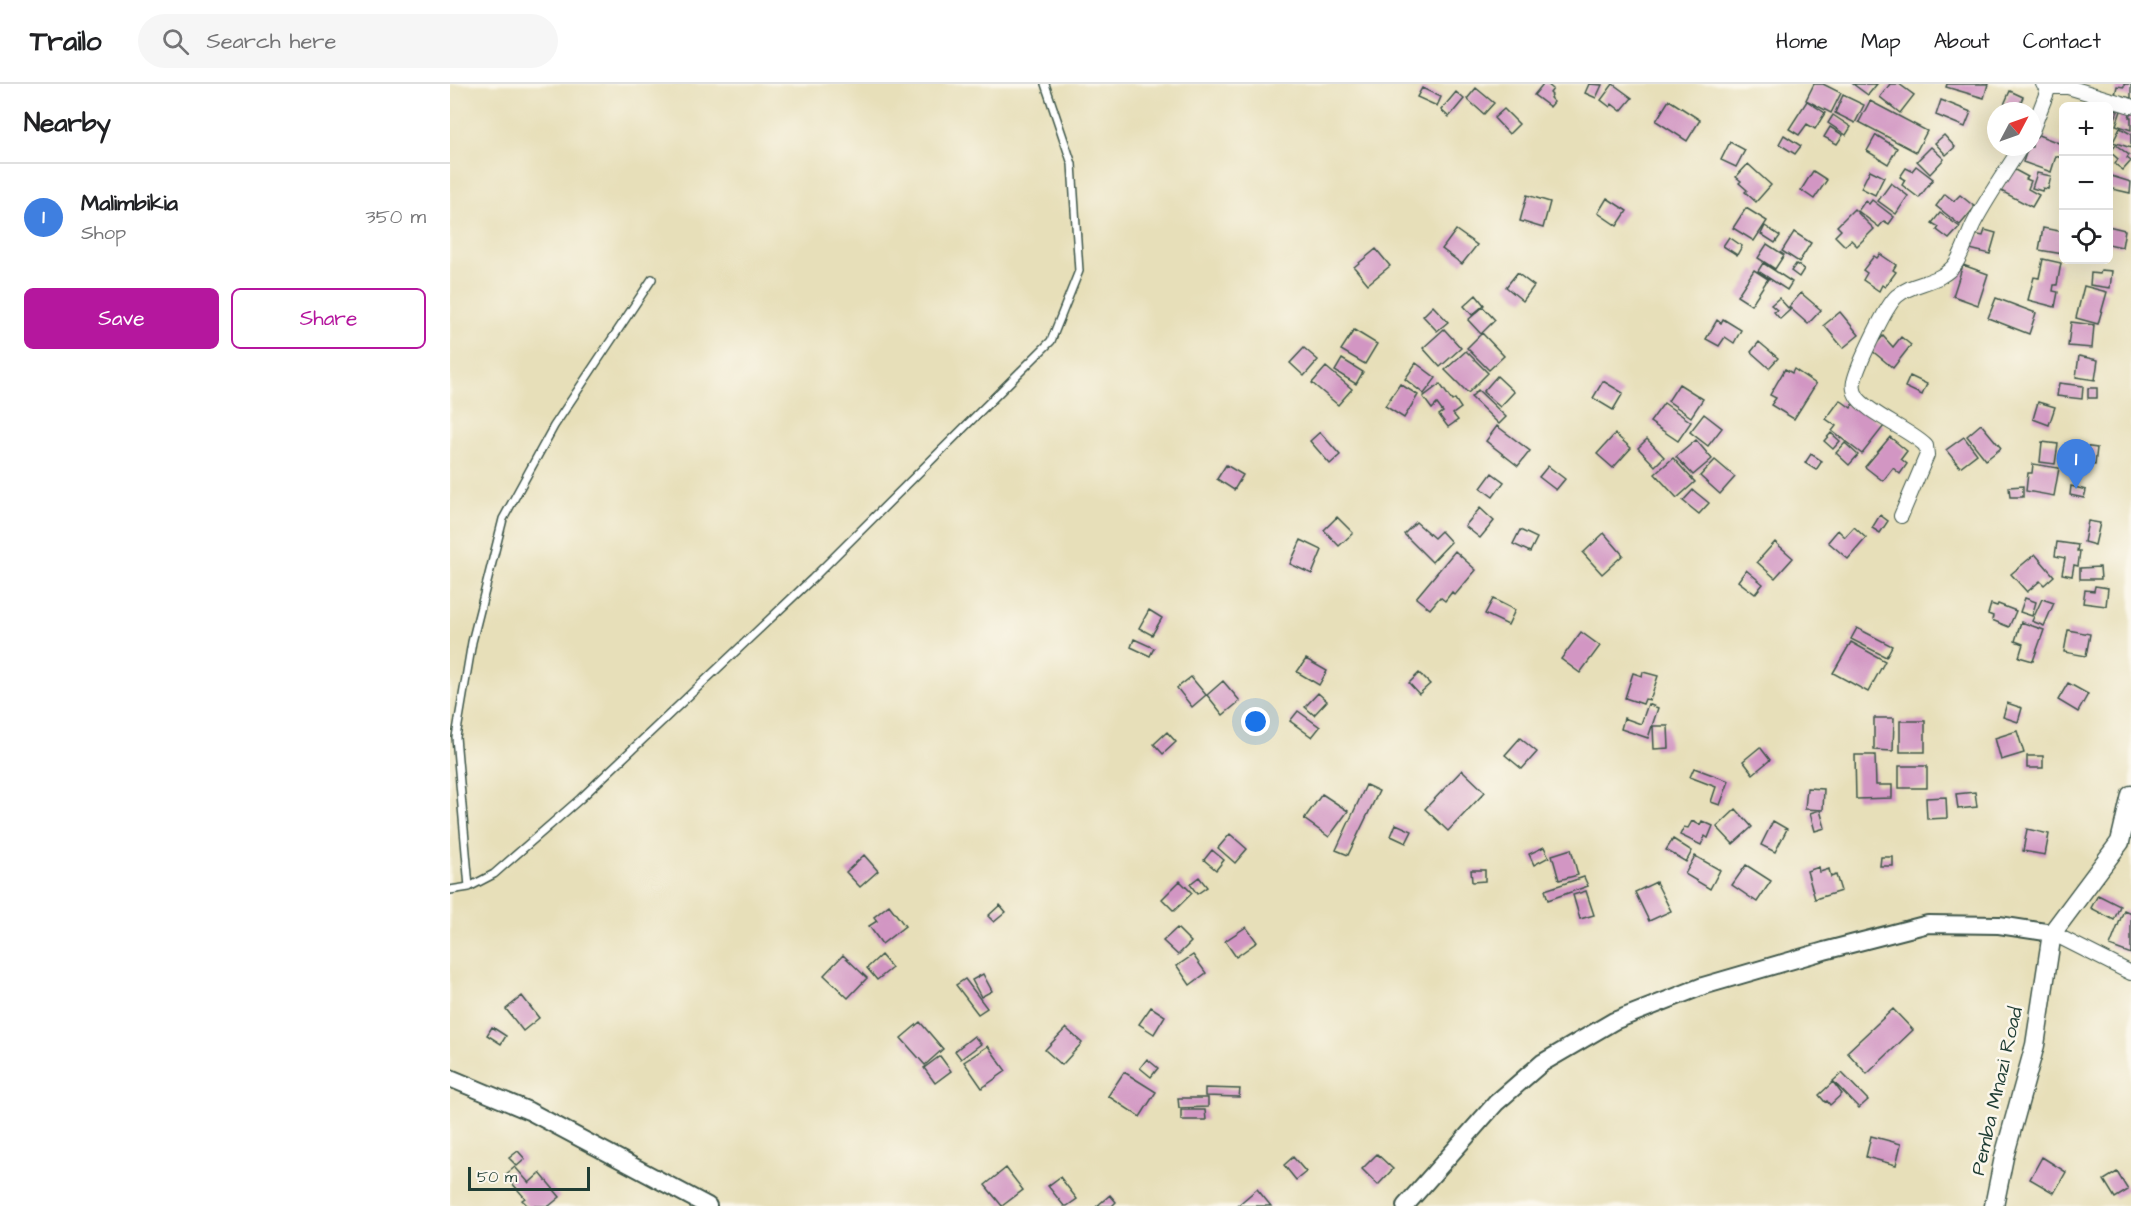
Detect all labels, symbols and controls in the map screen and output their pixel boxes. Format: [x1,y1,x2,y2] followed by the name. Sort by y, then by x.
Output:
[138,14,558,68] search box
[30,22,102,61] text: Trailo
[159,25,192,58] icon: search
[207,26,336,57] text: Search here
[1776,27,1828,56] text: Home
[1861,27,1901,56] text: Map
[1934,27,1990,56] text: About
[2023,27,2101,56] text: Contact
[1987,102,2041,156] north arrow
[2059,102,2113,264] map controls
[2059,102,2113,156] button: +
[24,105,111,141] text: Nearby
[2059,156,2113,210] button: −
[81,188,178,219] text: Malimbikia
[42,203,45,231] text: 1
[365,203,426,231] text: 350 m
[2059,210,2113,264] button: locate
[81,219,126,247] text: Shop
[24,288,219,349] button: Save
[231,288,426,349] button: Share
[2056,440,2096,489] pin: 1
[1241,707,1270,736] your location
[1964,1004,2030,1178] street label: Pemba Mnazi Road
[468,1164,590,1192] scale bar
[477,1166,517,1188] text: 50 m

